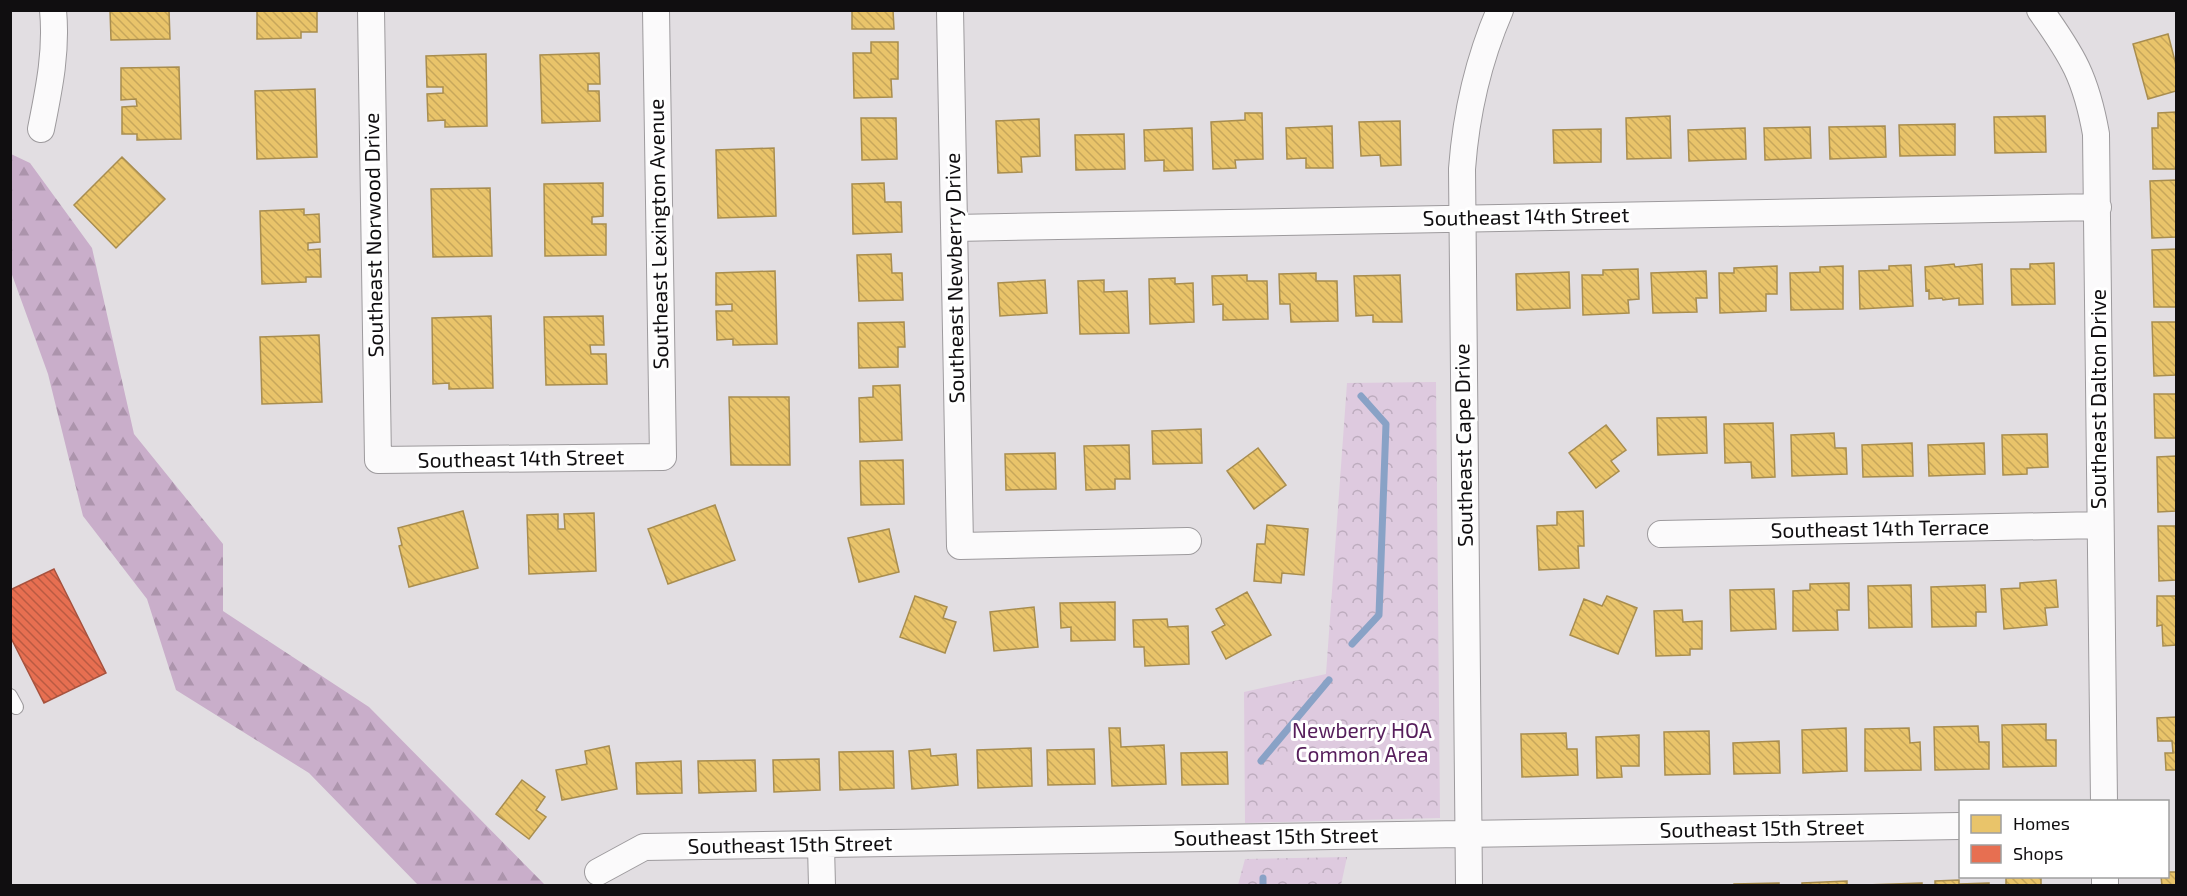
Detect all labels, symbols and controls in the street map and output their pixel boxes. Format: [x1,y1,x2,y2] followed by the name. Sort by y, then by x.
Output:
[643,98,672,370] street label: Southeast Lexington Avenue
[358,112,387,358] street label: Southeast Norwood Drive
[939,152,968,404] street label: Southeast Newberry Drive
[1422,201,1629,230] street label: Southeast 14th Street
[2085,289,2110,509] street label: Southeast Dalton Drive
[1448,343,1477,547] street label: Southeast Cape Drive
[417,443,624,472] street label: Southeast 14th Street
[1770,513,1989,542] street label: Southeast 14th Terrace
[1292,717,1432,766] park label: Newberry HOA Common Area
[1959,800,2169,878] legend
[2013,812,2070,834] text: Homes
[1659,813,1865,842] street label: Southeast 15th Street
[1173,821,1379,850] street label: Southeast 15th Street
[687,829,893,858] street label: Southeast 15th Street
[2013,842,2063,864] text: Shops

